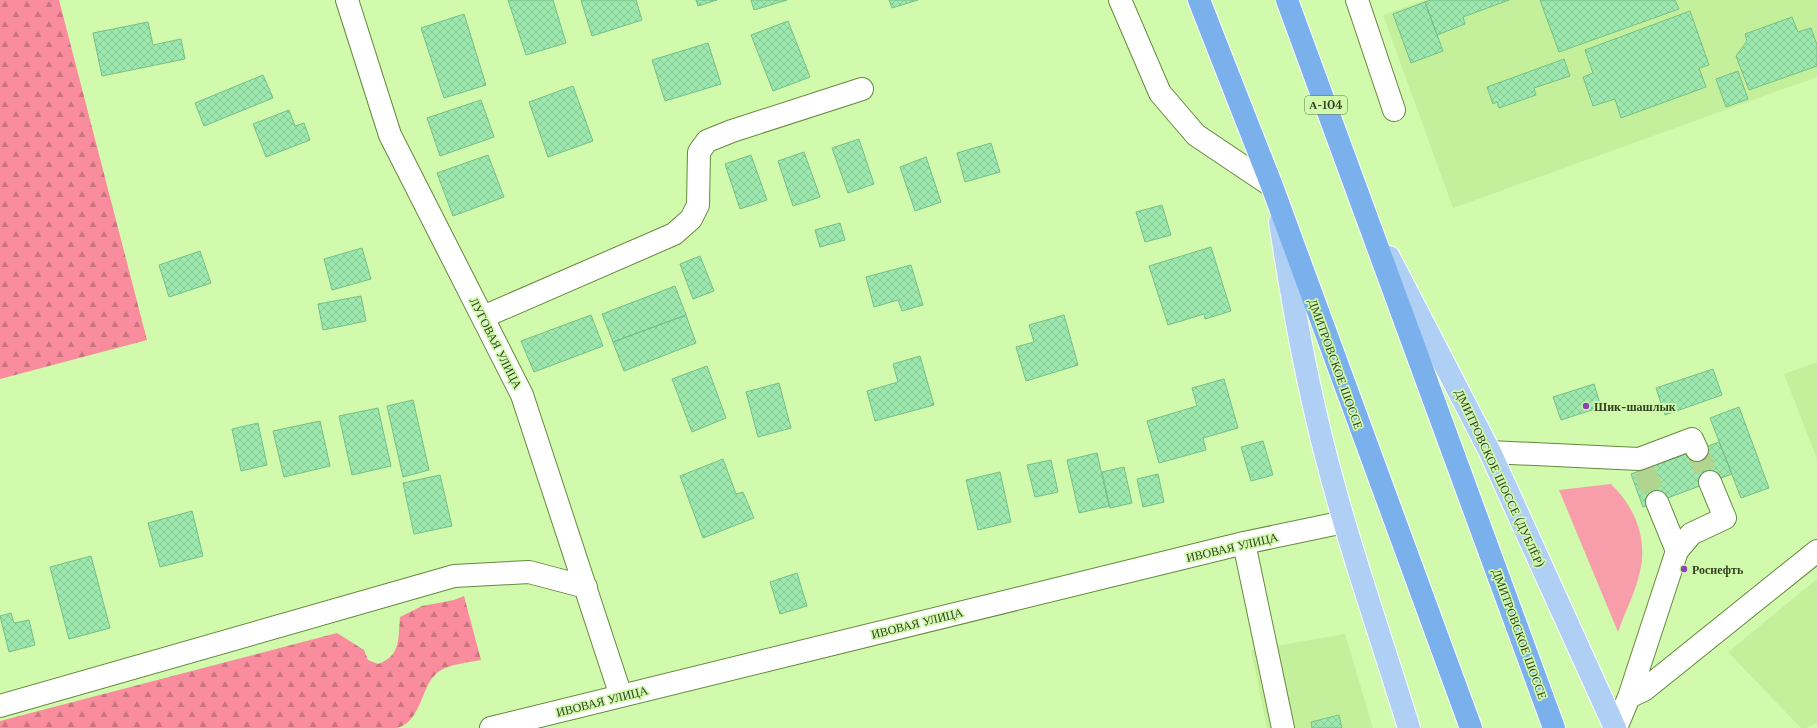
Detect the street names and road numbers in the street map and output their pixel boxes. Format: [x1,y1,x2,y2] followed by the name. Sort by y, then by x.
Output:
[1305,96,1347,114] road number: А-104
[466,295,526,392] street label: ЛУГОВАЯ УЛИЦА
[1305,297,1367,431] street label: ДМИТРОВСКОЕ ШОССЕ
[1452,387,1548,569] street label: ДМИТРОВСКОЕ ШОССЕ (ДУБЛЁР)
[1185,529,1280,565] street label: ИВОВАЯ УЛИЦА
[1489,567,1551,701] street label: ДМИТРОВСКОЕ ШОССЕ
[870,604,965,642] street label: ИВОВАЯ УЛИЦА
[555,682,650,720] street label: ИВОВАЯ УЛИЦА

